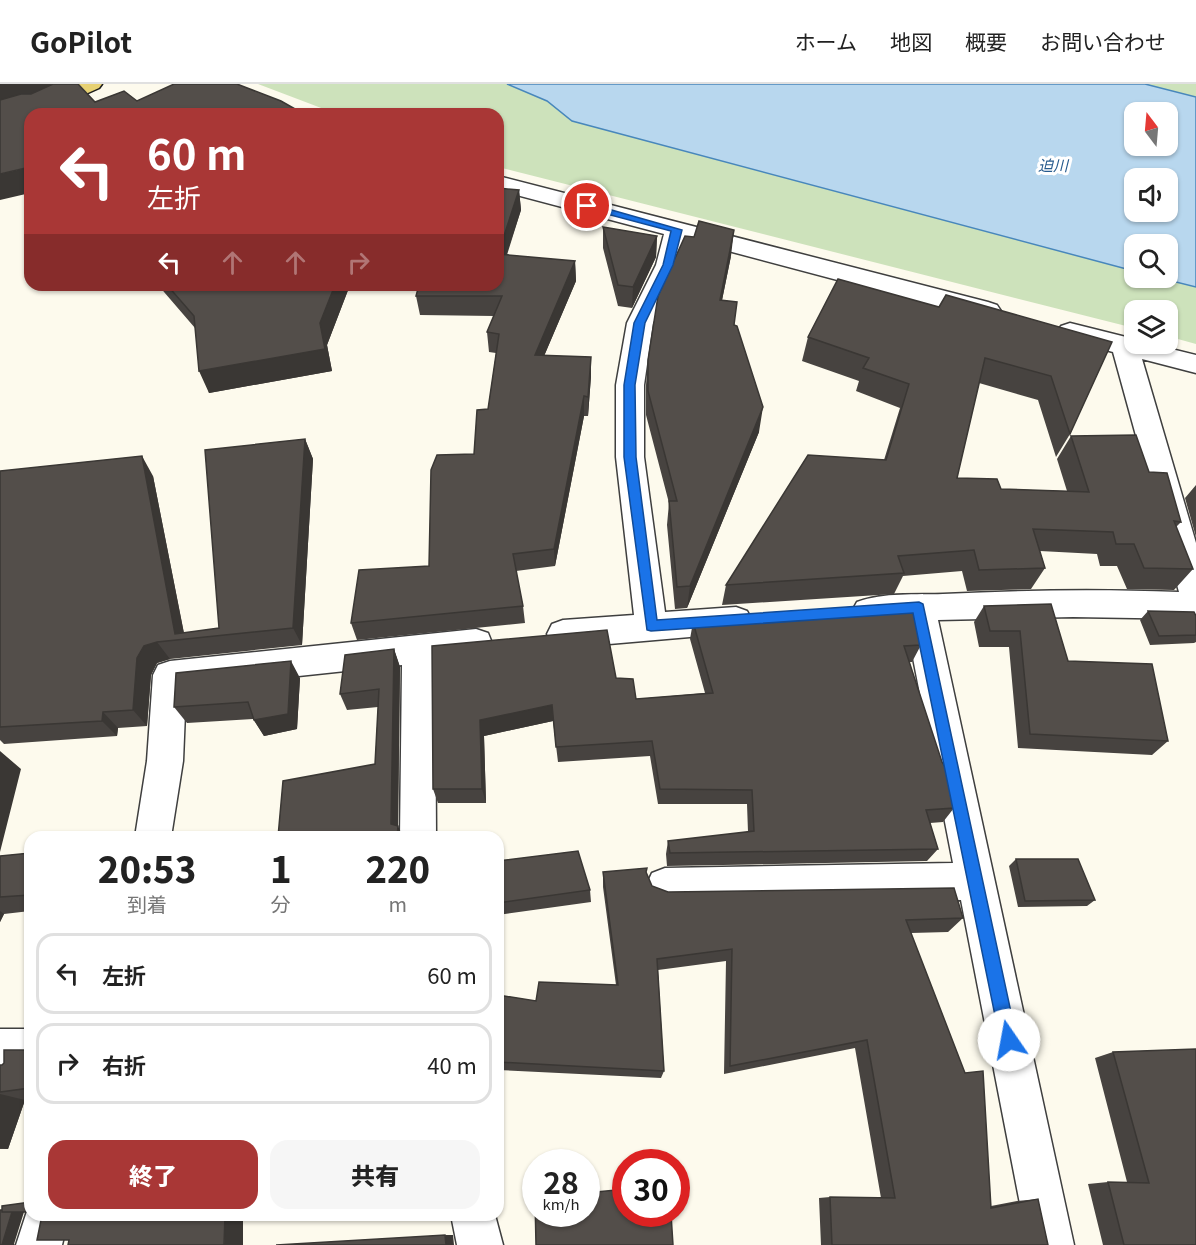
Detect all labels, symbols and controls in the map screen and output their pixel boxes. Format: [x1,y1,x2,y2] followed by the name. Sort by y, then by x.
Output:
[30,21,132,61] text: GoPilot
[795,26,857,56] text: ホーム
[890,26,932,56] text: 地図
[965,26,1007,56] text: 概要
[1040,26,1166,56] text: お問い合わせ
[1124,102,1178,156] north arrow
[1124,102,1178,354] map controls
[147,121,247,182] text: 60 m
[48,132,126,210] icon: left
[1038,154,1070,175] water label: 迫川
[1124,168,1178,222] button: sound
[147,177,201,216] text: 左折
[561,180,612,231] pin
[570,189,603,222] icon: arrive
[1124,234,1178,288] button: search
[153,246,186,279] icon: left
[216,246,249,279] icon: ahead
[279,246,312,279] icon: ahead
[342,246,375,279] icon: right
[1124,300,1178,354] button: layers
[98,841,196,893] text: 20:53
[270,841,292,893] text: 1
[365,841,430,893] text: 220
[127,889,167,918] text: 到着
[271,889,291,918] text: 分
[389,889,407,918] text: m
[51,957,84,990] icon: left
[102,958,146,990] text: 左折
[427,958,477,990] text: 60 m
[977,1008,1041,1072] position arrow
[51,1047,84,1080] icon: right
[102,1048,146,1080] text: 右折
[427,1048,477,1080] text: 40 m
[48,1140,258,1209] button: 終了
[270,1140,480,1209] button: 共有
[612,1149,690,1227] speed limit sign: 30
[543,1159,579,1203] text: 28
[542,1193,580,1214] text: km/h

